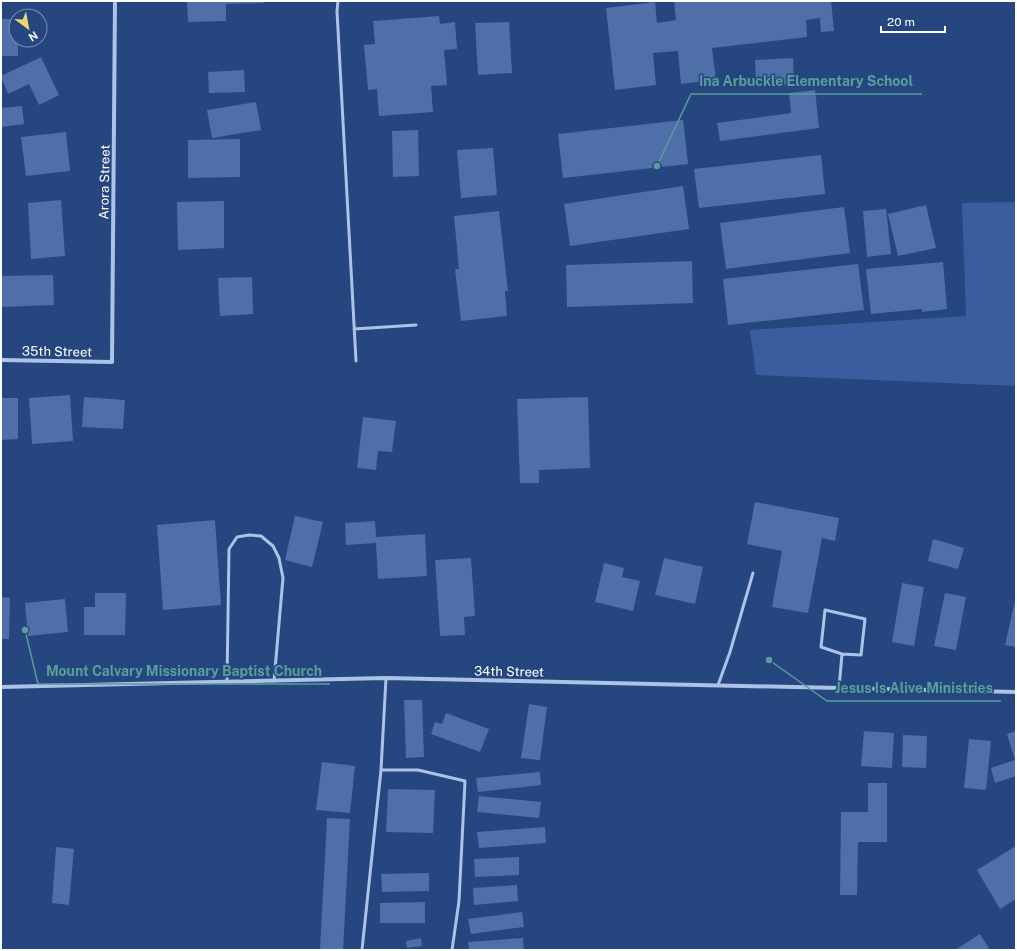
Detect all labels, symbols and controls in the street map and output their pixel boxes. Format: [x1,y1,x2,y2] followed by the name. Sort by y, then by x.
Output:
[8,8,48,48] north arrow
[881,8,945,34] scale bar
[887,15,915,29] text: 20 m
[26,29,40,44] text: N
[691,68,922,94] callout: Ina Arbuckle Elementary School
[699,73,913,89] text: Ina Arbuckle Elementary School
[96,145,113,220] street label: Arora Street
[22,343,92,360] street label: 35th Street
[38,658,330,684] callout: Mount Calvary Missionary Baptist Church
[46,663,322,679] text: Mount Calvary Missionary Baptist Church
[474,663,544,680] street label: 34th Street
[827,675,1001,701] callout: Jesus Is Alive Ministries
[835,680,993,696] text: Jesus Is Alive Ministries

